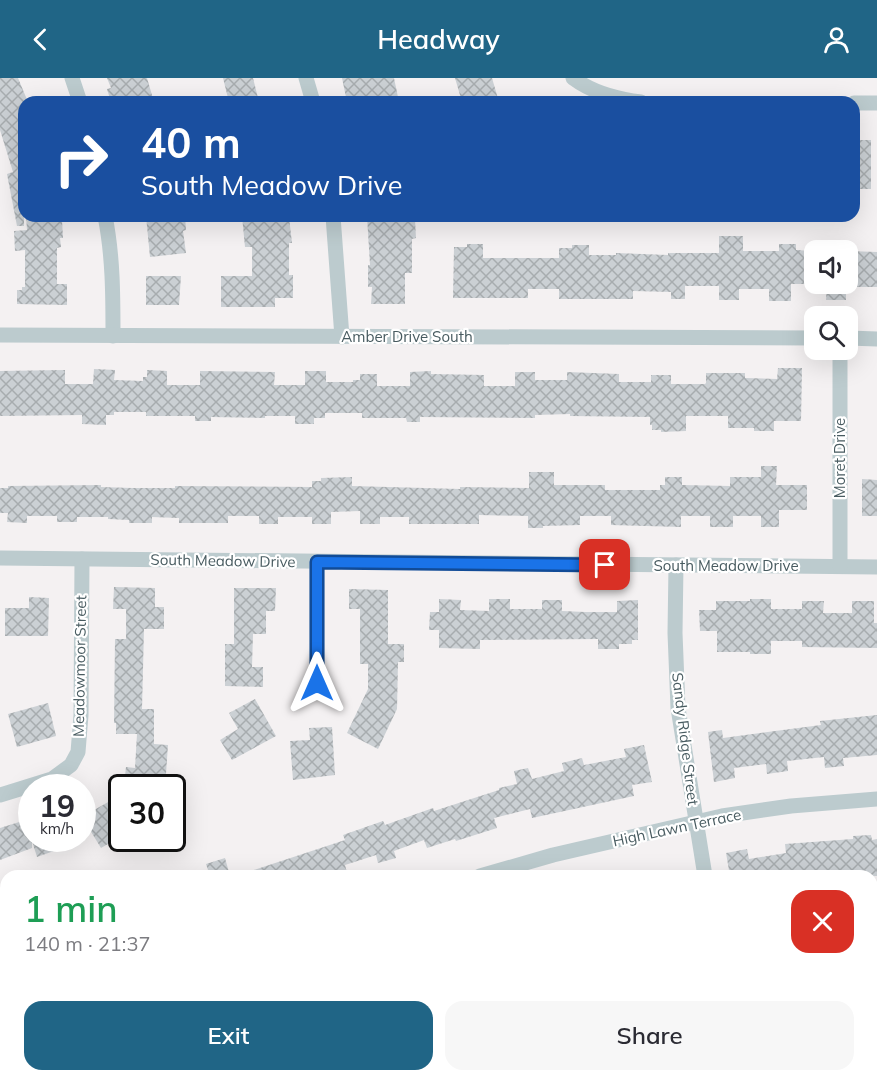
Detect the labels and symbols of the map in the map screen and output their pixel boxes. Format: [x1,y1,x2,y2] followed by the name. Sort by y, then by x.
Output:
[341,327,473,346] street label: Amber Drive South
[830,418,849,498] street label: Moret Drive
[579,539,630,590] pin
[150,550,296,571] street label: South Meadow Drive
[653,556,799,575] street label: South Meadow Drive
[69,595,90,737] street label: Meadowmoor Street
[285,651,349,715] position arrow
[668,671,703,806] street label: Sandy Ridge Street
[108,774,186,852] speed limit sign: 30
[611,805,743,850] street label: High Lawn Terrace

